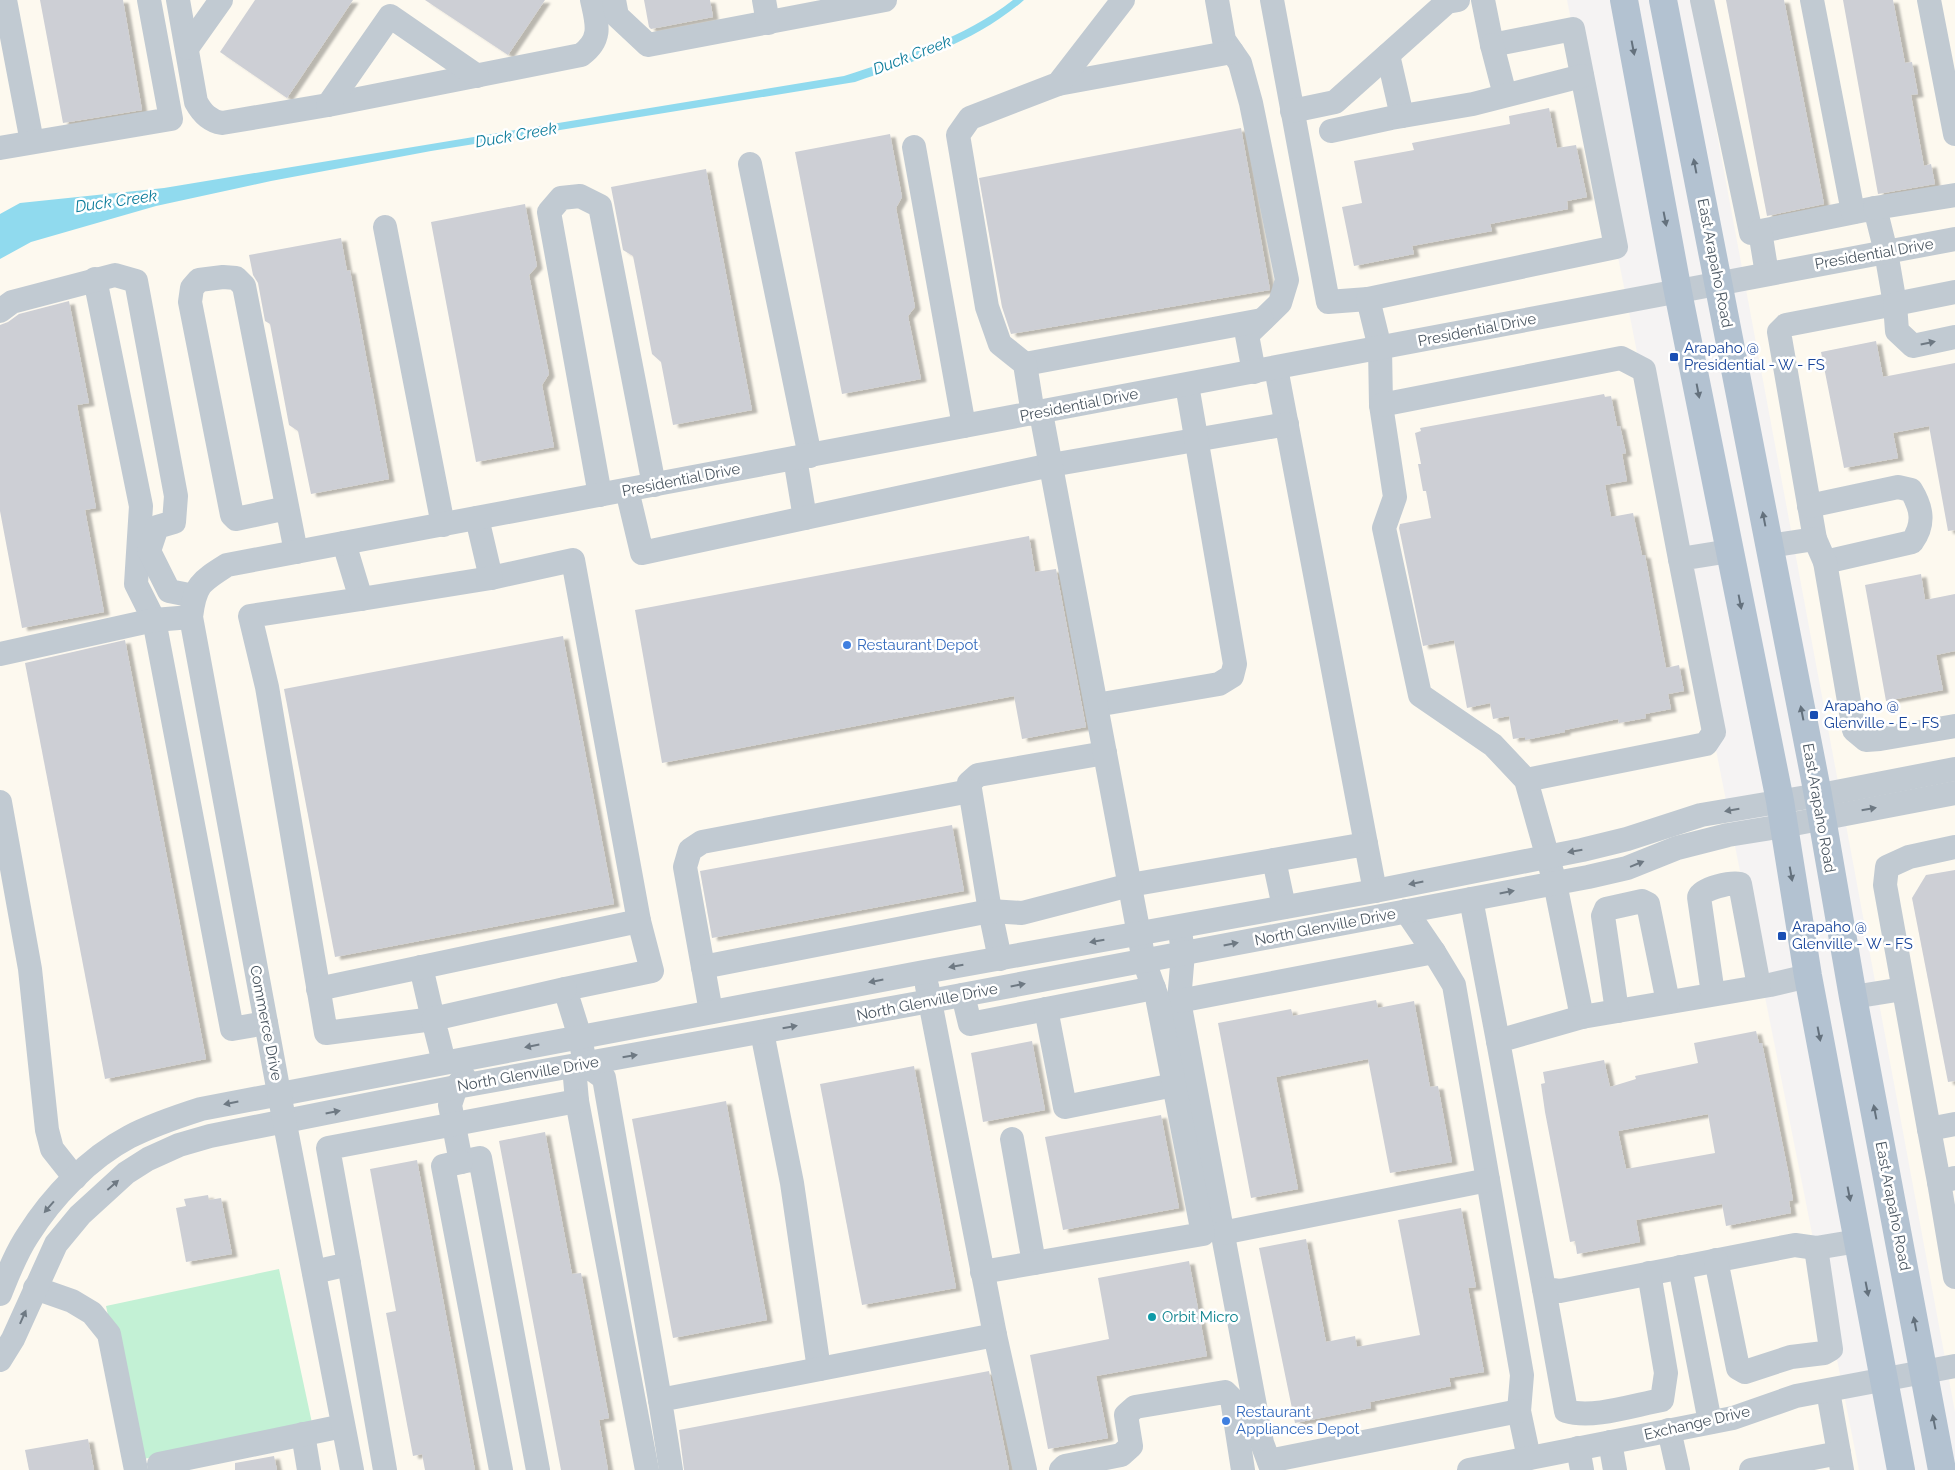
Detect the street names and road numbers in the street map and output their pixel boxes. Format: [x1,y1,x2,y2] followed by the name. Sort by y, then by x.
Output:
[1694,197,1736,329] street label: East Arapaho Road
[1813,235,1935,273] street label: Presidential Drive
[1416,310,1538,350] street label: Presidential Drive
[1018,385,1140,425] street label: Presidential Drive
[620,460,742,500] street label: Presidential Drive
[1799,742,1839,874] street label: East Arapaho Road
[1253,904,1397,950] street label: North Glenville Drive
[246,964,286,1082] street label: Commerce Drive
[855,979,999,1025] street label: North Glenville Drive
[456,1053,600,1095] street label: North Glenville Drive
[1872,1140,1914,1272] street label: East Arapaho Road
[1642,1402,1752,1444] street label: Exchange Drive

